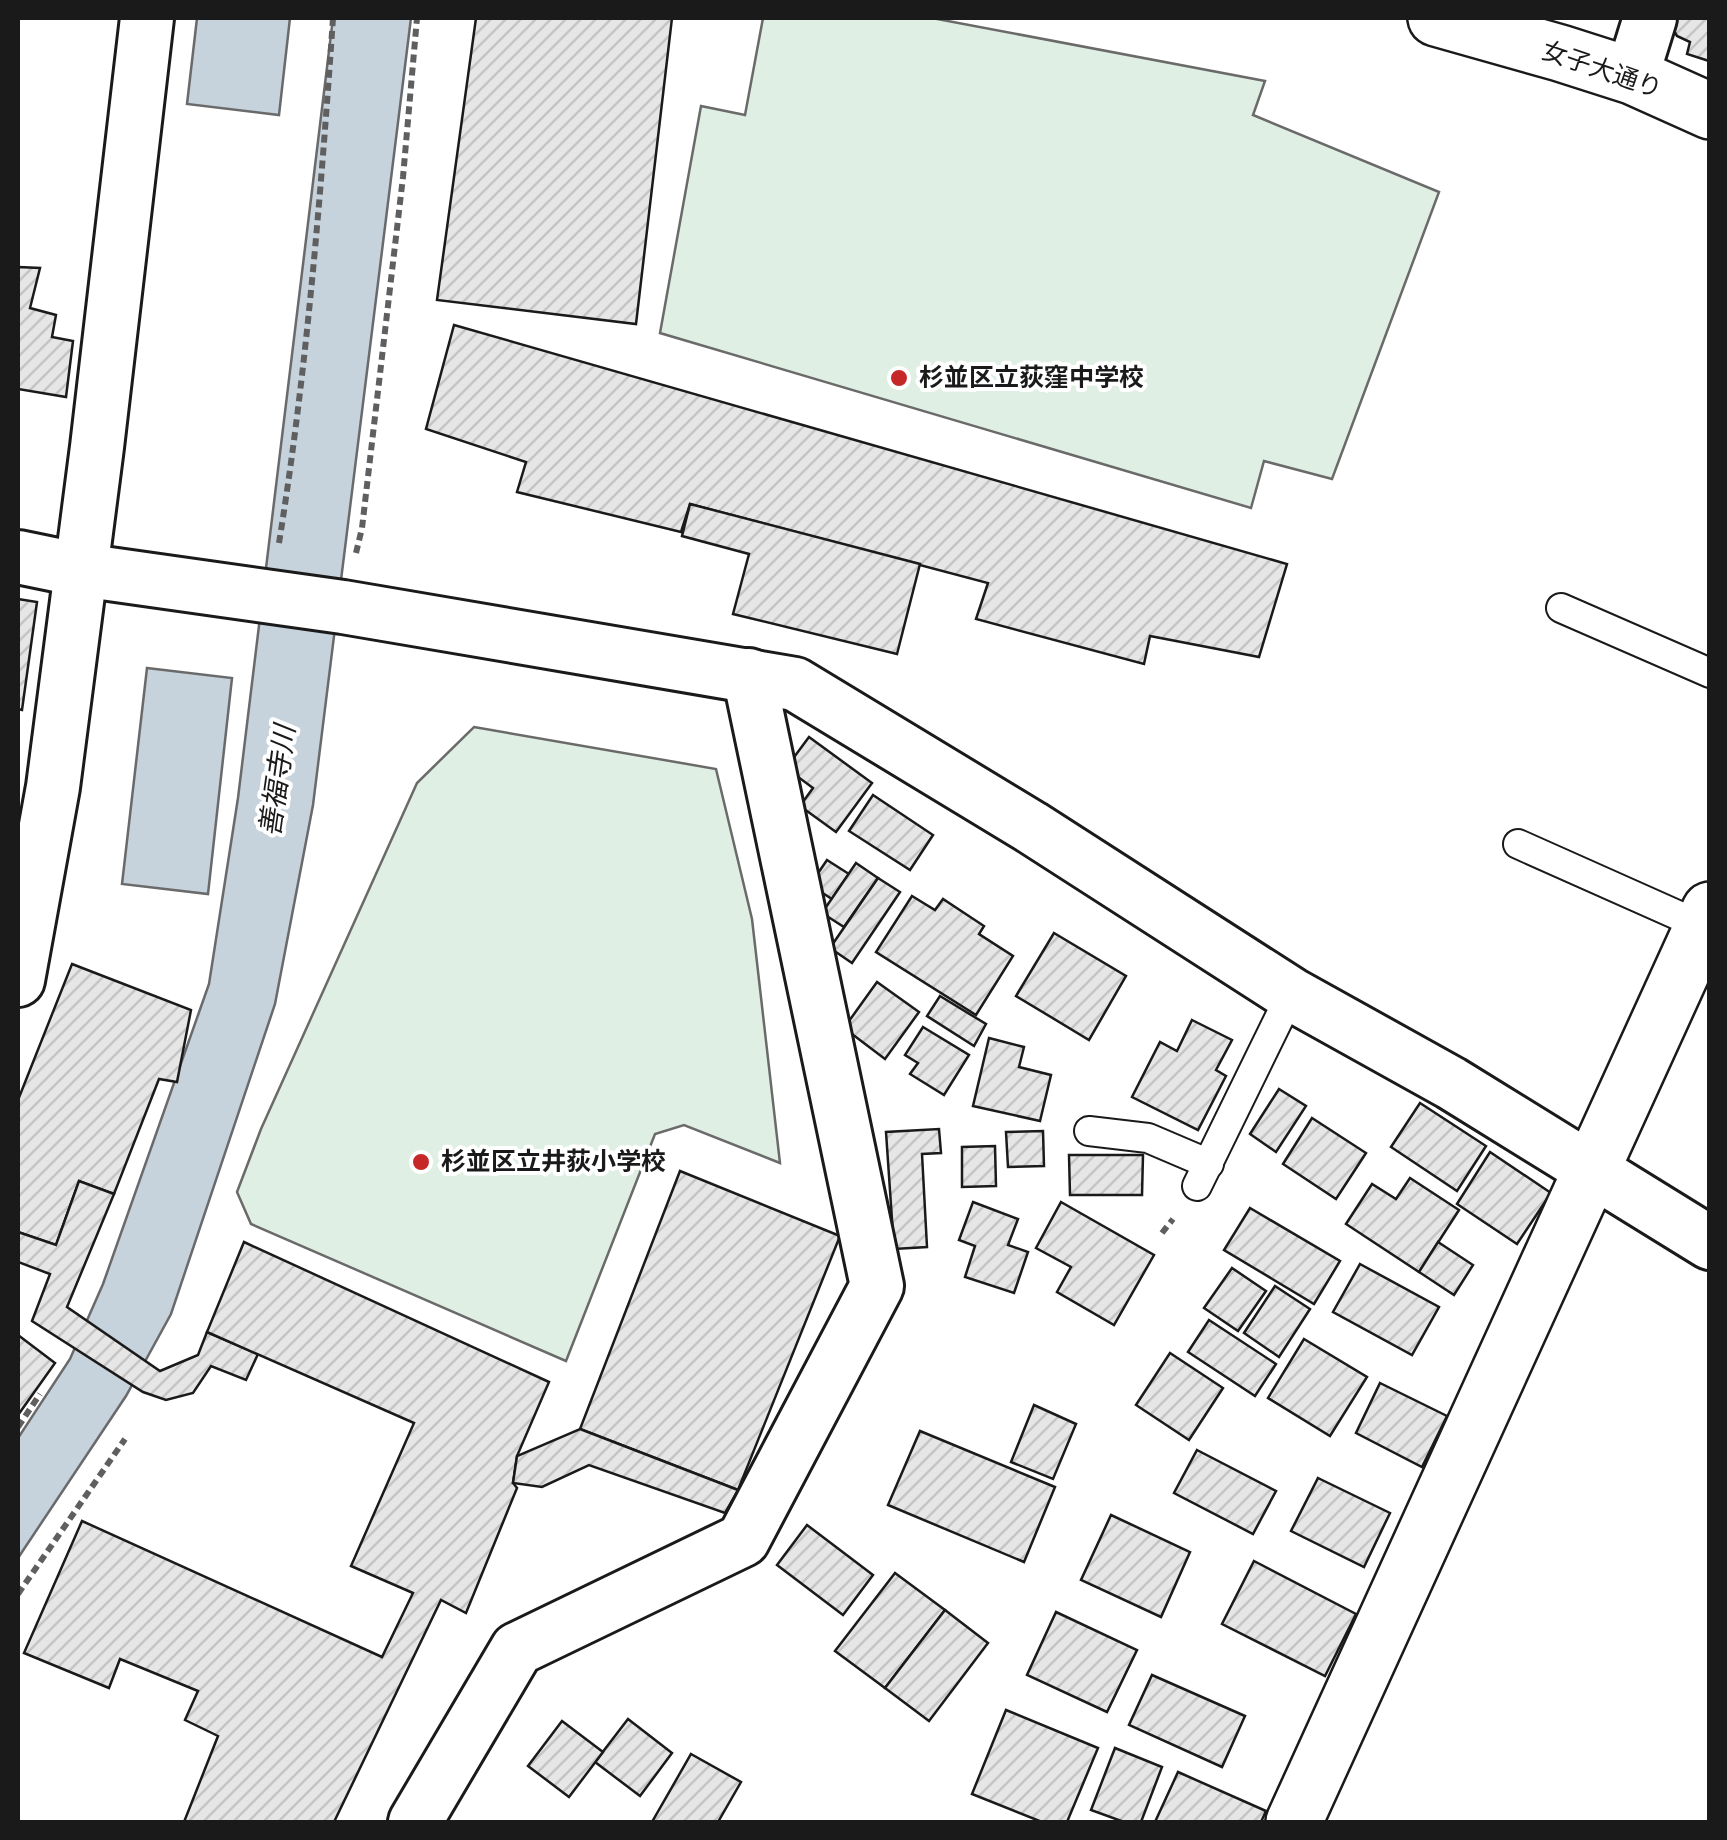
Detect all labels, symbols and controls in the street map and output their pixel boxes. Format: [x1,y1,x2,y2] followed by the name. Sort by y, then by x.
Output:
[1537,33,1667,107] street label: 女子大通り
[919,360,1144,396] place label: 杉並区立荻窪中学校
[888,367,910,389] marker: 杉並区立荻窪中学校
[250,720,306,839] water label: 善福寺川
[441,1144,666,1180] place label: 杉並区立井荻小学校
[410,1151,432,1173] marker: 杉並区立井荻小学校

